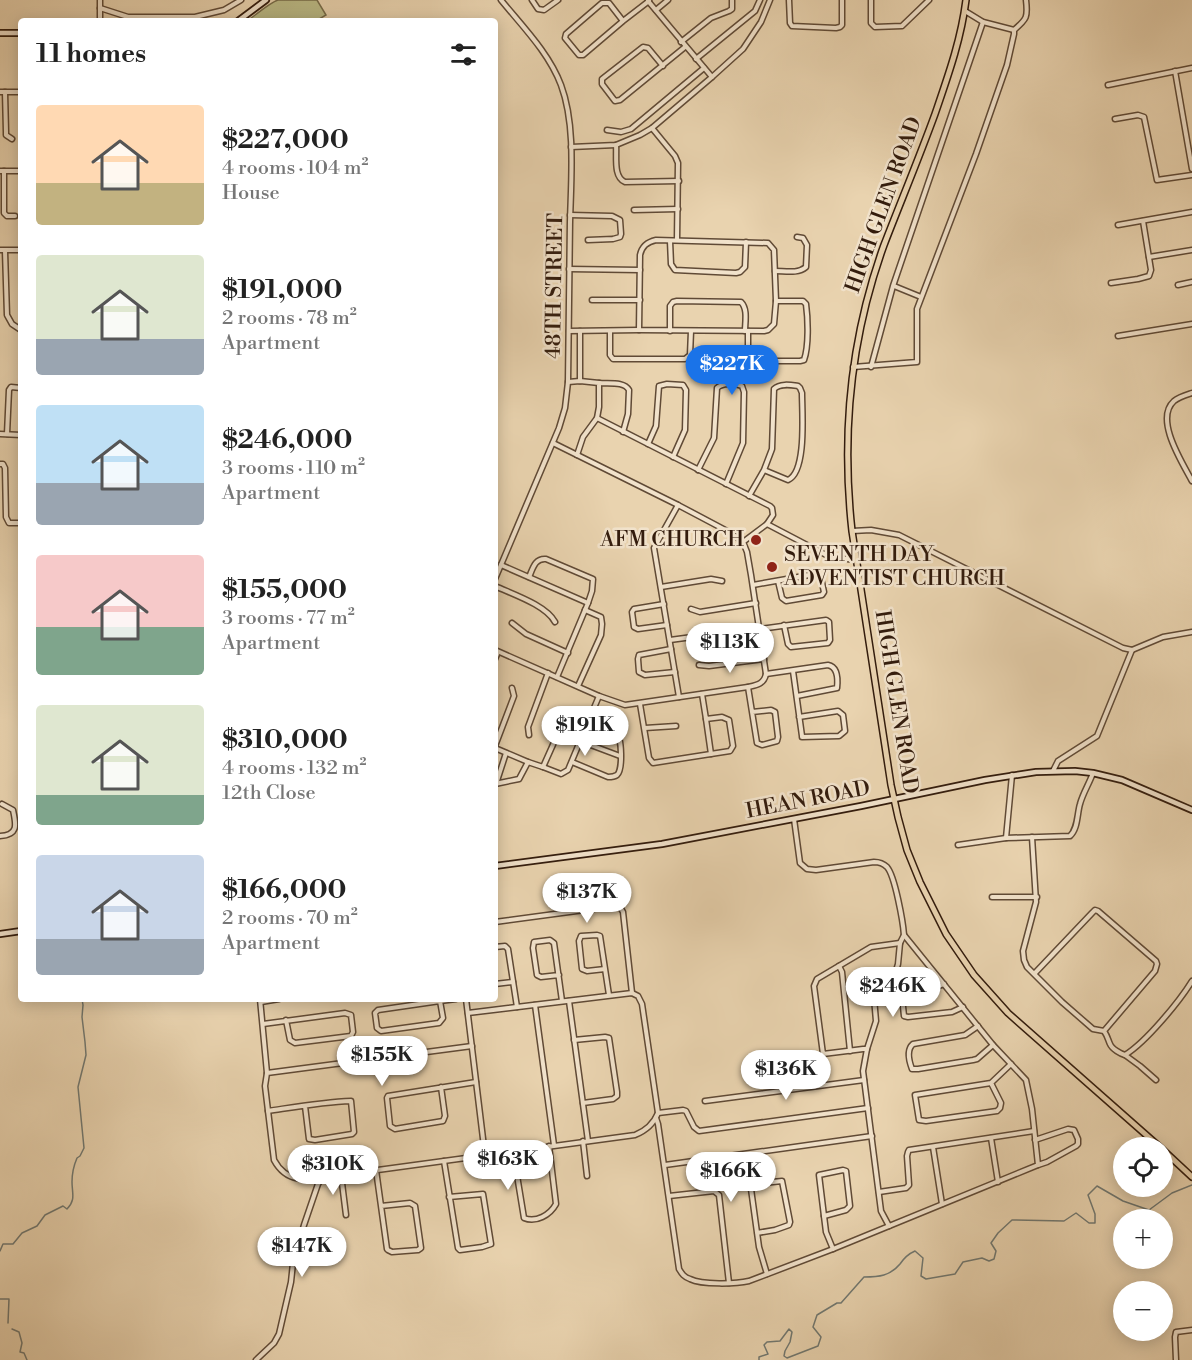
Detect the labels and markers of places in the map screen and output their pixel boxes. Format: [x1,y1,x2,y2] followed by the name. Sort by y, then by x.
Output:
[690,345,774,396] pin: $227K
[599,527,744,553] place label: AFM CHURCH
[749,533,763,547] marker: AFM CHURCH
[783,542,1005,592] place label: SEVENTH DAY ADVENTIST CHURCH
[765,560,779,574] marker: SEVENTH DAY ADVENTIST CHURCH
[688,623,772,674] pin: $113K
[543,706,627,757] pin: $191K
[545,873,629,924] pin: $137K
[851,967,935,1018] pin: $246K
[340,1036,424,1087] pin: $155K
[744,1050,828,1101] pin: $136K
[466,1140,550,1191] pin: $163K
[291,1145,375,1196] pin: $310K
[689,1152,773,1203] pin: $166K
[260,1227,344,1278] pin: $147K

